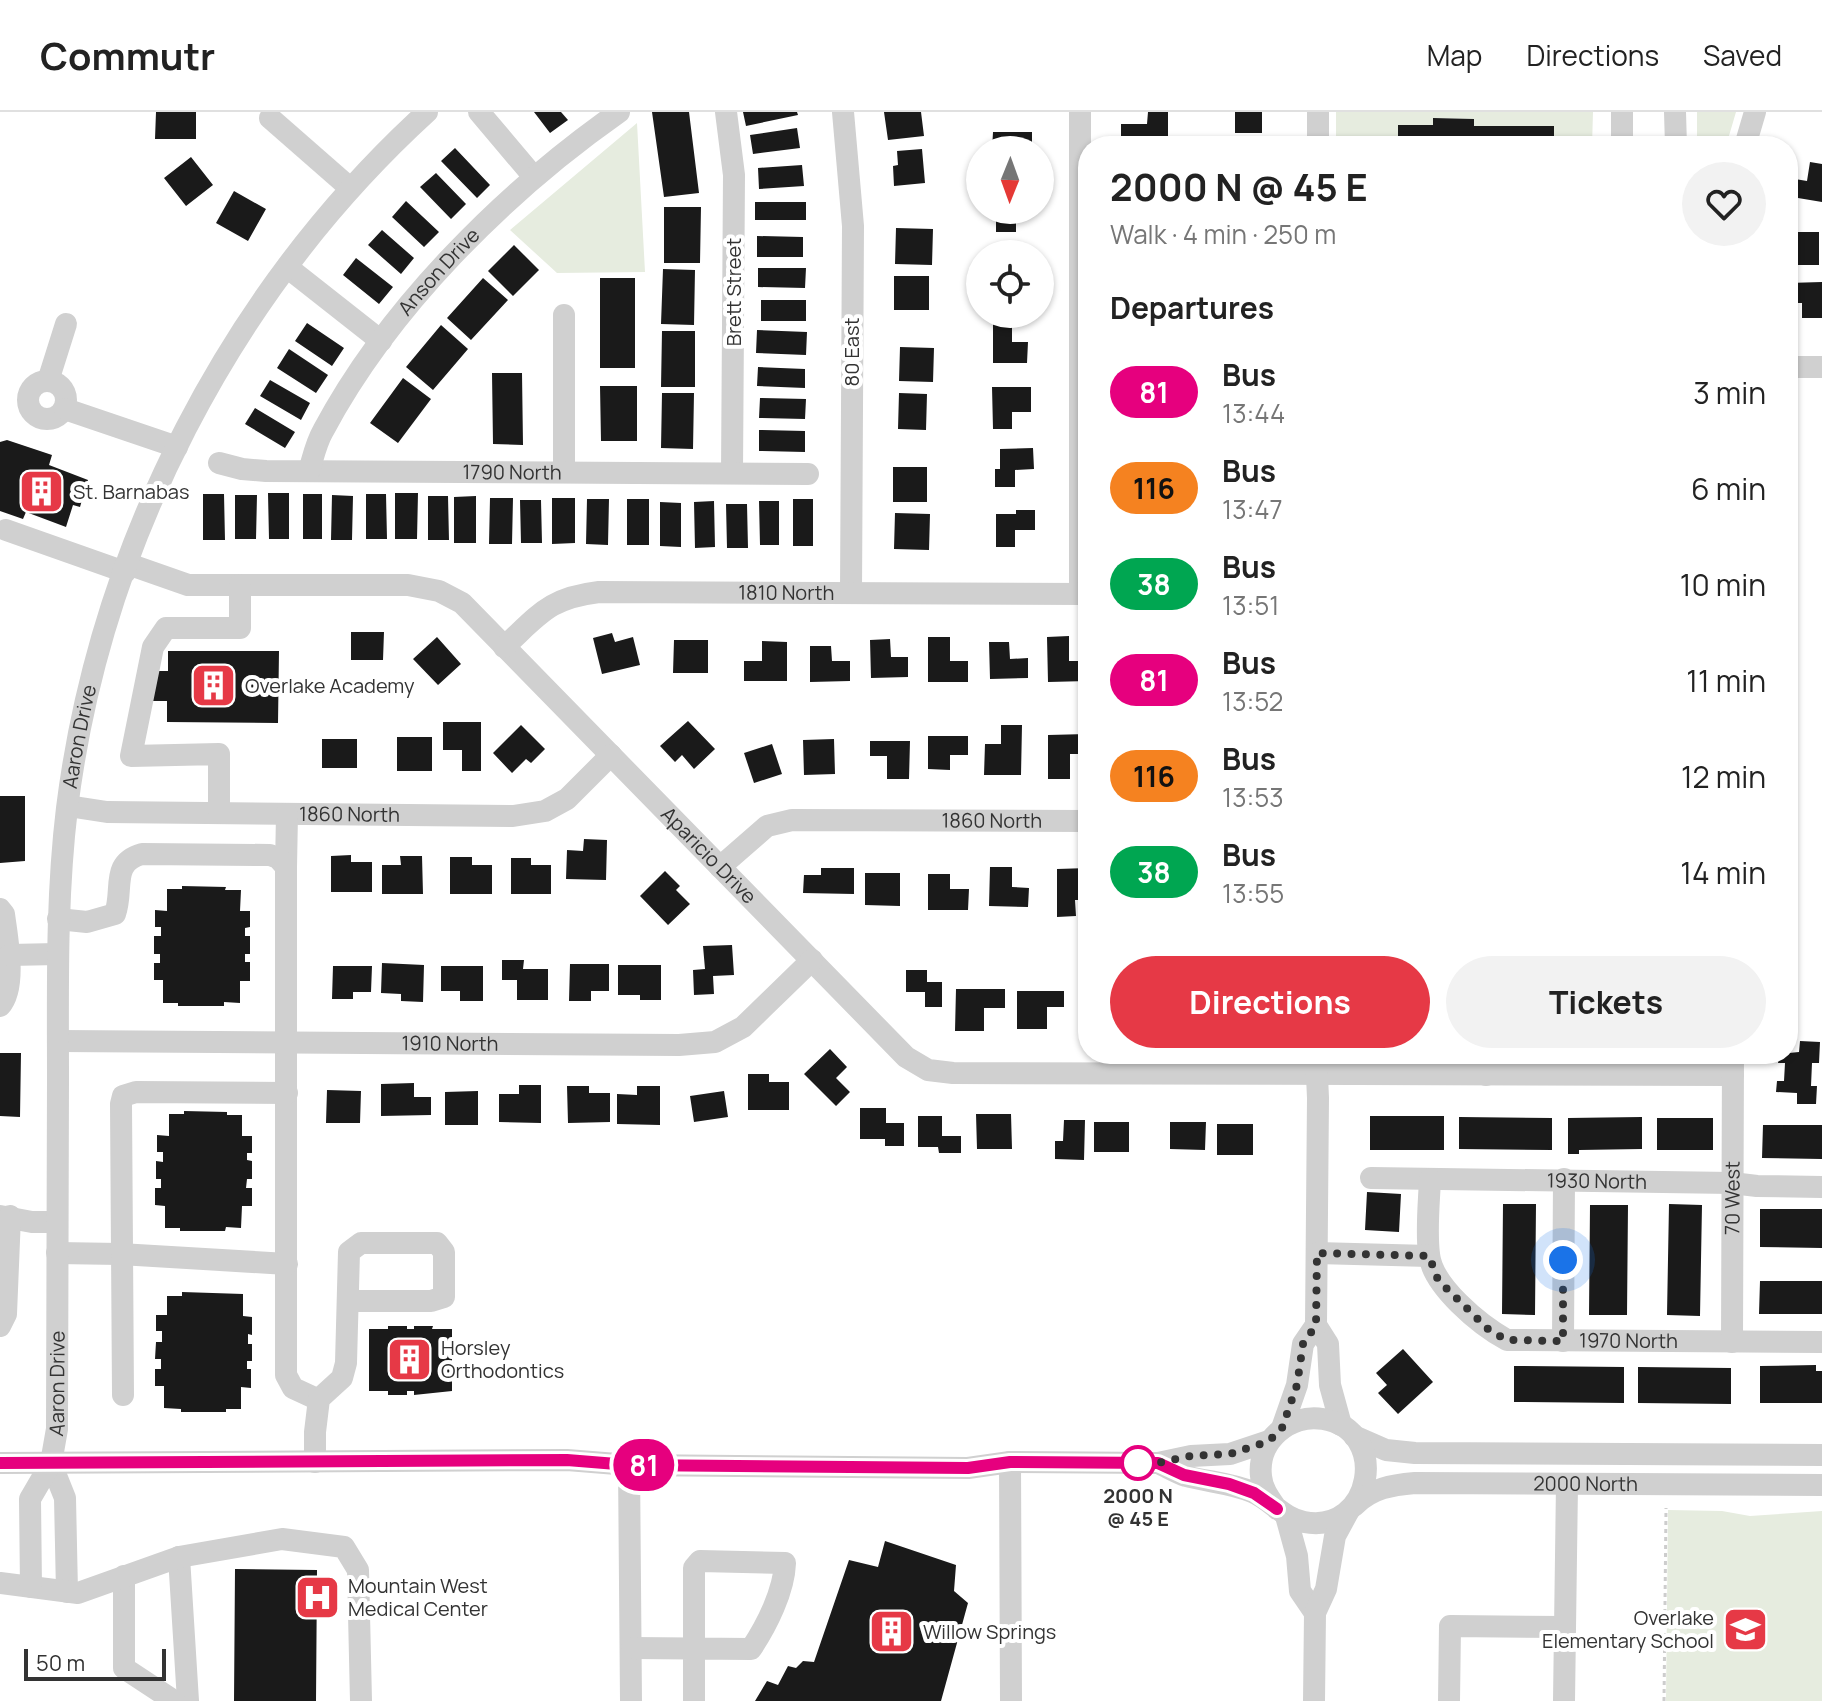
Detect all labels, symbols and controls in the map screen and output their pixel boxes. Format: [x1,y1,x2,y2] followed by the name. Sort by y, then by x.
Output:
[40,29,215,81] text: Commutr
[1427,36,1482,74] text: Map
[1526,36,1659,74] text: Directions
[1703,36,1782,74] text: Saved
[966,136,1054,224] north arrow
[966,136,1054,328] map controls
[1110,160,1368,212] text: 2000 N @ 45 E
[1682,162,1766,246] button: heart
[1110,216,1336,252] text: Walk · 4 min · 250 m
[392,222,485,321] street label: Anson Drive
[720,238,747,346] street label: Brett Street
[966,240,1054,328] button: locate
[1110,287,1274,328] text: Departures
[838,318,865,386] street label: 80 East
[1222,354,1276,395] text: Bus
[1693,372,1766,413] text: 3 min
[1139,373,1169,411] text: 81
[1222,395,1285,431] text: 13:44
[1222,450,1276,491] text: Bus
[462,458,562,486] street label: 1790 North
[18,468,66,516] building icon: St. Barnabas
[1691,468,1766,509] text: 6 min
[1133,469,1175,507] text: 116
[73,478,189,505] place label: St. Barnabas
[1222,491,1283,527] text: 13:47
[1222,546,1276,587] text: Bus
[1680,564,1766,605] text: 10 min
[1137,565,1171,603] text: 38
[738,579,834,606] street label: 1810 North
[1222,587,1279,623] text: 13:51
[1222,642,1276,683] text: Bus
[1686,660,1766,701] text: 11 min
[1139,661,1169,699] text: 81
[190,662,238,710] building icon: Overlake Academy
[245,672,415,699] place label: Overlake Academy
[56,682,102,790] street label: Aaron Drive
[1222,683,1283,719] text: 13:52
[1222,738,1276,779] text: Bus
[1681,756,1766,797] text: 12 min
[1133,757,1175,795] text: 116
[1222,779,1284,815] text: 13:53
[299,800,400,828] street label: 1860 North
[656,801,763,909] street label: Aparicio Drive
[942,807,1042,834] street label: 1860 North
[1222,834,1276,875] text: Bus
[1680,852,1766,893] text: 14 min
[1137,853,1171,891] text: 38
[1222,875,1284,911] text: 13:55
[1110,956,1430,1048] button: Directions
[1446,956,1766,1048] button: Tickets
[401,1029,499,1057] street label: 1910 North
[1718,1161,1746,1235] street label: 70 West
[1547,1166,1647,1195] street label: 1930 North
[1543,1240,1583,1280] your location
[1579,1326,1678,1354] street label: 1970 North
[42,1331,71,1438] street label: Aaron Drive
[441,1334,564,1384] place label: Horsley Orthodontics
[386,1336,434,1384] building icon: Horsley Orthodontics
[608,1439,680,1491] line badge: 81
[629,1446,659,1484] text: 81
[1121,1446,1155,1480] marker: 2000 N @ 45 E
[1533,1470,1638,1497] street label: 2000 North
[1103,1482,1173,1532] place label: 2000 N @ 45 E
[348,1572,488,1622] place label: Mountain West Medical Center
[293,1573,341,1621] hospital icon: Mountain West Medical Center
[1542,1604,1714,1654] place label: Overlake Elementary School
[1721,1606,1769,1654] school or university icon: Overlake Elementary School
[868,1608,916,1656] building icon: Willow Springs
[923,1618,1056,1645] place label: Willow Springs
[24,1645,166,1681] scale bar
[36,1648,85,1678] text: 50 m

